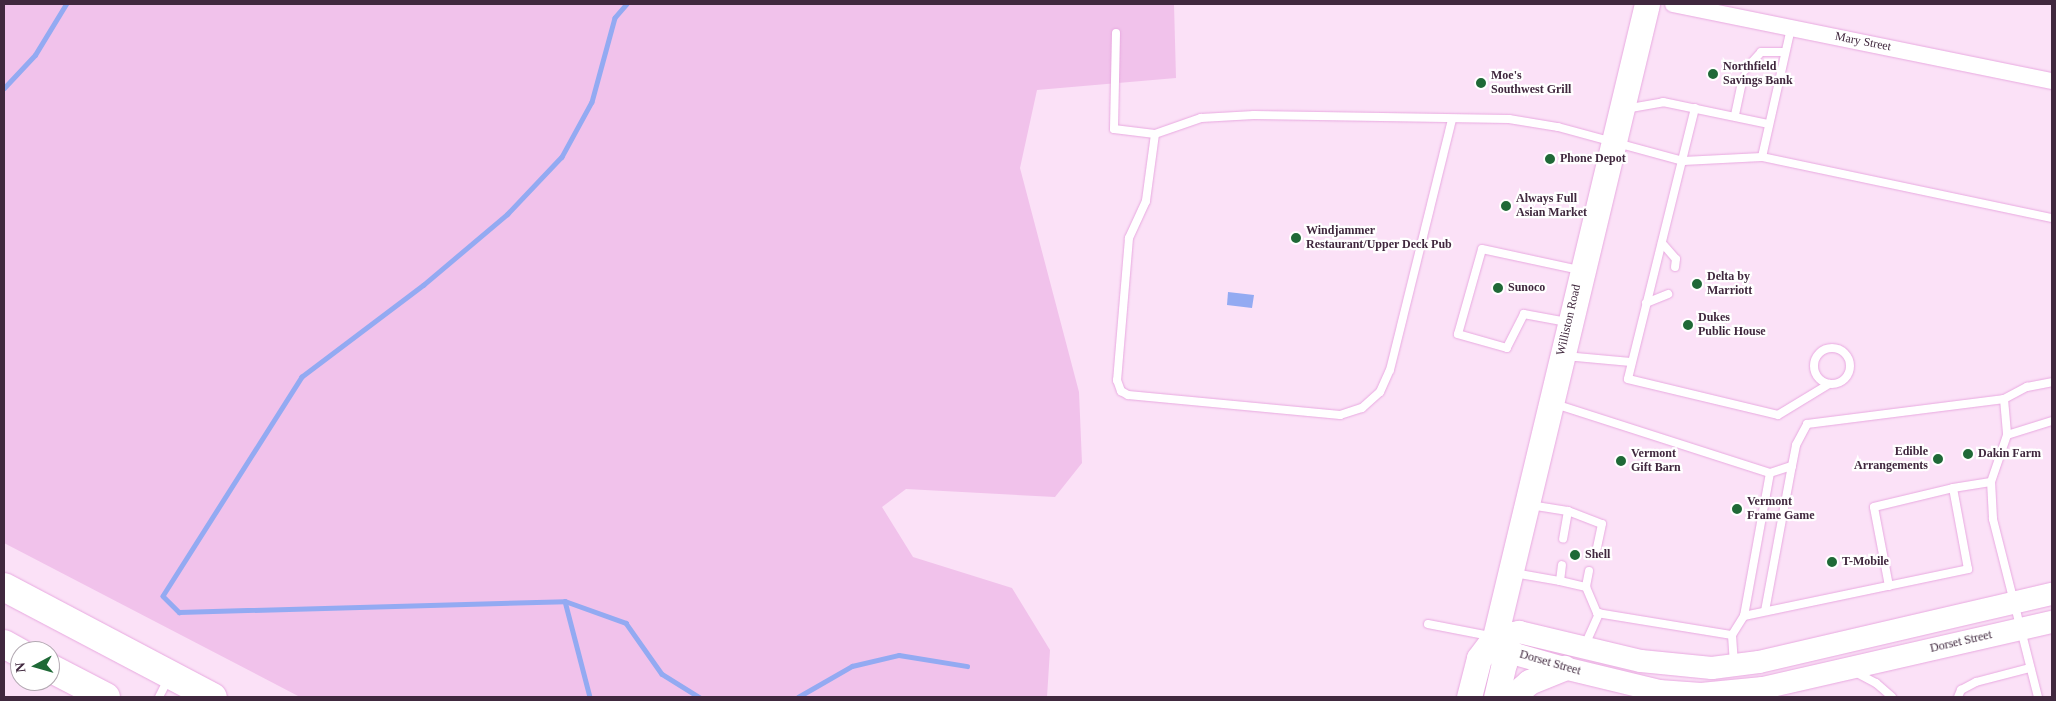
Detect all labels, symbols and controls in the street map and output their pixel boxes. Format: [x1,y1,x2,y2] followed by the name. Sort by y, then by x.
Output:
[1834,29,1892,55] street label: Mary Street
[1723,60,1793,88] place label: Northfield Savings Bank
[1707,68,1719,80] marker: Northfield Savings Bank
[1491,69,1571,97] place label: Moe's Southwest Grill
[1475,77,1487,89] marker: Moe's Southwest Grill
[1560,152,1626,166] place label: Phone Depot
[1544,153,1556,165] marker: Phone Depot
[1516,192,1587,220] place label: Always Full Asian Market
[1500,200,1512,212] marker: Always Full Asian Market
[1306,224,1452,252] place label: Windjammer Restaurant/Upper Deck Pub
[1290,232,1302,244] marker: Windjammer Restaurant/Upper Deck Pub
[1707,270,1752,298] place label: Delta by Marriott
[1691,278,1703,290] marker: Delta by Marriott
[1508,281,1545,295] place label: Sunoco
[1492,282,1504,294] marker: Sunoco
[1554,283,1584,357] street label: Williston Road
[1698,311,1766,339] place label: Dukes Public House
[1682,319,1694,331] marker: Dukes Public House
[1854,445,1928,473] place label: Edible Arrangements
[1631,447,1681,475] place label: Vermont Gift Barn
[1978,447,2041,461] place label: Dakin Farm
[1962,448,1974,460] marker: Dakin Farm
[1932,453,1944,465] marker: Edible Arrangements
[1615,455,1627,467] marker: Vermont Gift Barn
[1747,495,1815,523] place label: Vermont Frame Game
[1731,503,1743,515] marker: Vermont Frame Game
[1585,548,1610,562] place label: Shell
[1569,549,1581,561] marker: Shell
[1842,555,1889,569] place label: T-Mobile
[1826,556,1838,568] marker: T-Mobile
[1929,628,1993,656] street label: Dorset Street
[10,641,60,691] north arrow
[1518,647,1582,679] street label: Dorset Street
[13,662,29,673] text: N

